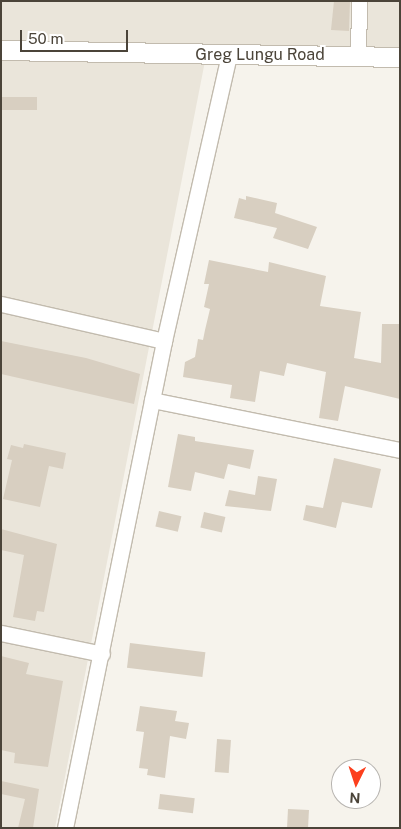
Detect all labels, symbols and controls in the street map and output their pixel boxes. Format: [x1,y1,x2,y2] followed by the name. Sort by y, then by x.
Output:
[22,20,130,52] scale bar
[28,30,63,47] text: 50 m
[195,45,325,65] street label: Greg Lungu Road
[331,759,381,809] north arrow
[349,790,361,806] text: N

